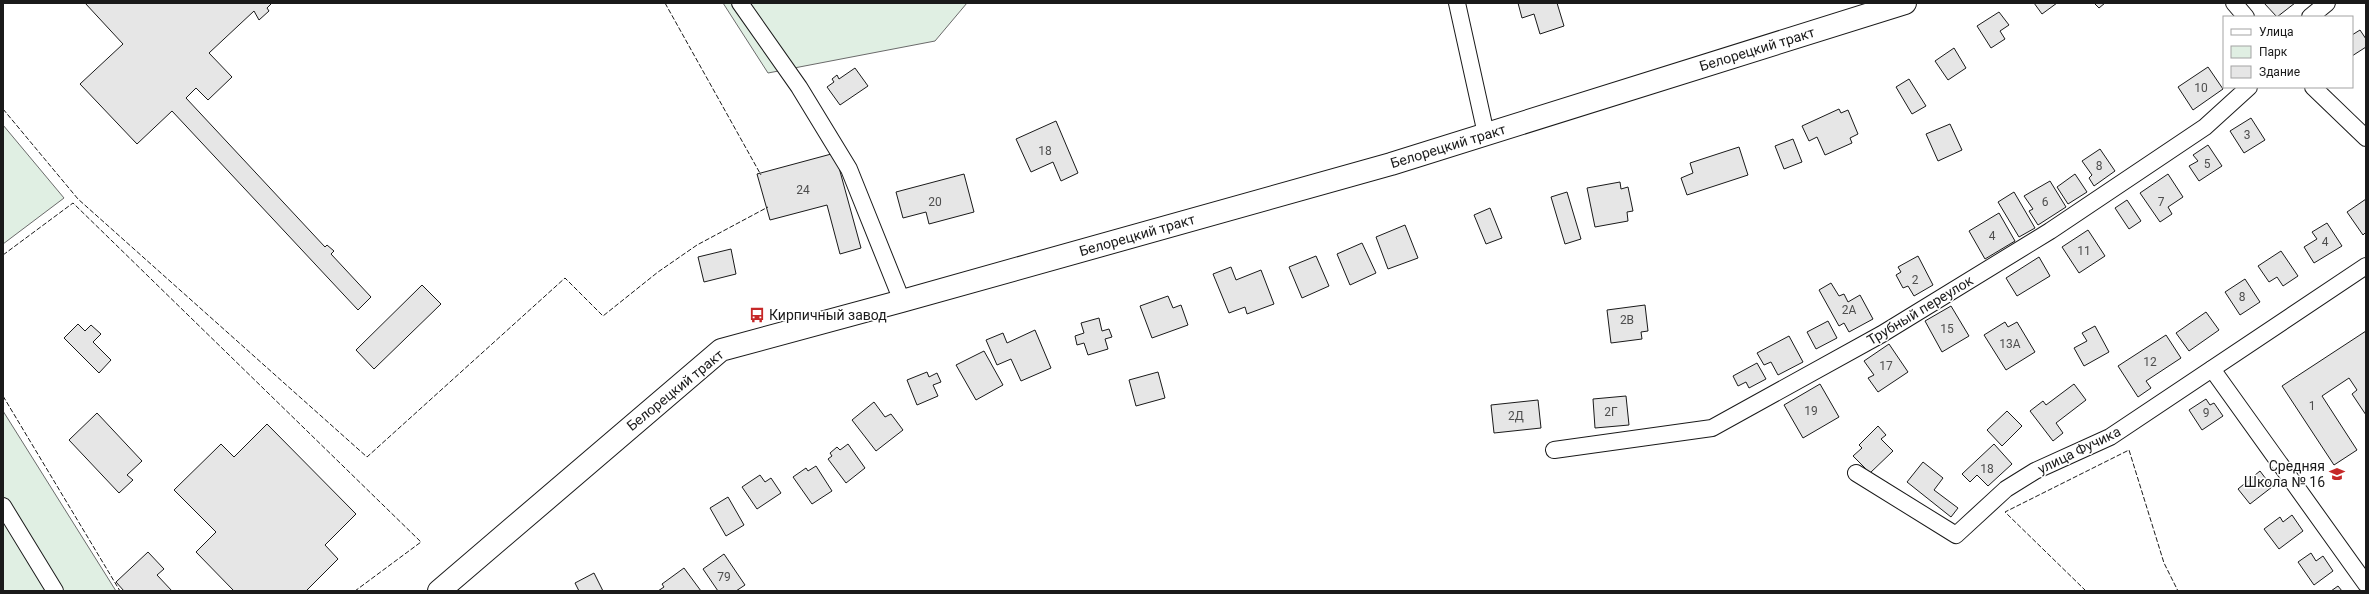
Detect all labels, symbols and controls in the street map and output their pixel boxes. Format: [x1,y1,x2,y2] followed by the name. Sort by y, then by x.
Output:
[2223,16,2353,88] legend
[1697,24,1817,74] street label: Белорецкий тракт
[2259,25,2294,39] text: Улица
[2259,45,2288,59] text: Парк
[2259,65,2300,79] text: Здание
[2194,81,2208,95] house number: 10
[1388,121,1508,171] street label: Белорецкий тракт
[2244,128,2250,142] house number: 3
[1038,144,1052,158] house number: 18
[2204,157,2211,171] house number: 5
[2096,159,2103,173] house number: 8
[796,183,810,197] house number: 24
[928,195,942,209] house number: 20
[2042,195,2049,209] house number: 6
[2158,195,2165,209] house number: 7
[1077,211,1197,259] street label: Белорецкий тракт
[1989,229,1996,243] house number: 4
[2322,235,2329,249] house number: 4
[2077,244,2091,258] house number: 11
[1864,272,1976,348] street label: Трубный переулок
[1912,273,1919,287] house number: 2
[2239,290,2246,304] house number: 8
[1842,303,1856,317] house number: 2А
[748,306,766,324] bus stop icon: Кирпичный завод
[769,307,887,323] place label: Кирпичный завод
[1620,313,1634,327] house number: 2В
[1940,322,1954,336] house number: 15
[1999,337,2021,351] house number: 13А
[623,346,727,434] street label: Белорецкий тракт
[2143,355,2157,369] house number: 12
[1879,359,1893,373] house number: 17
[2309,399,2315,413] house number: 1
[1804,404,1818,418] house number: 19
[1604,405,1618,419] house number: 2Г
[2203,406,2209,420] house number: 9
[1508,409,1524,423] house number: 2Д
[2035,423,2123,477] street label: улица Фучика
[2244,458,2325,490] place label: Средняя Школа № 16
[1980,462,1994,476] house number: 18
[2328,465,2346,483] school or university icon: Средняя Школа № 16
[717,570,731,584] house number: 79

